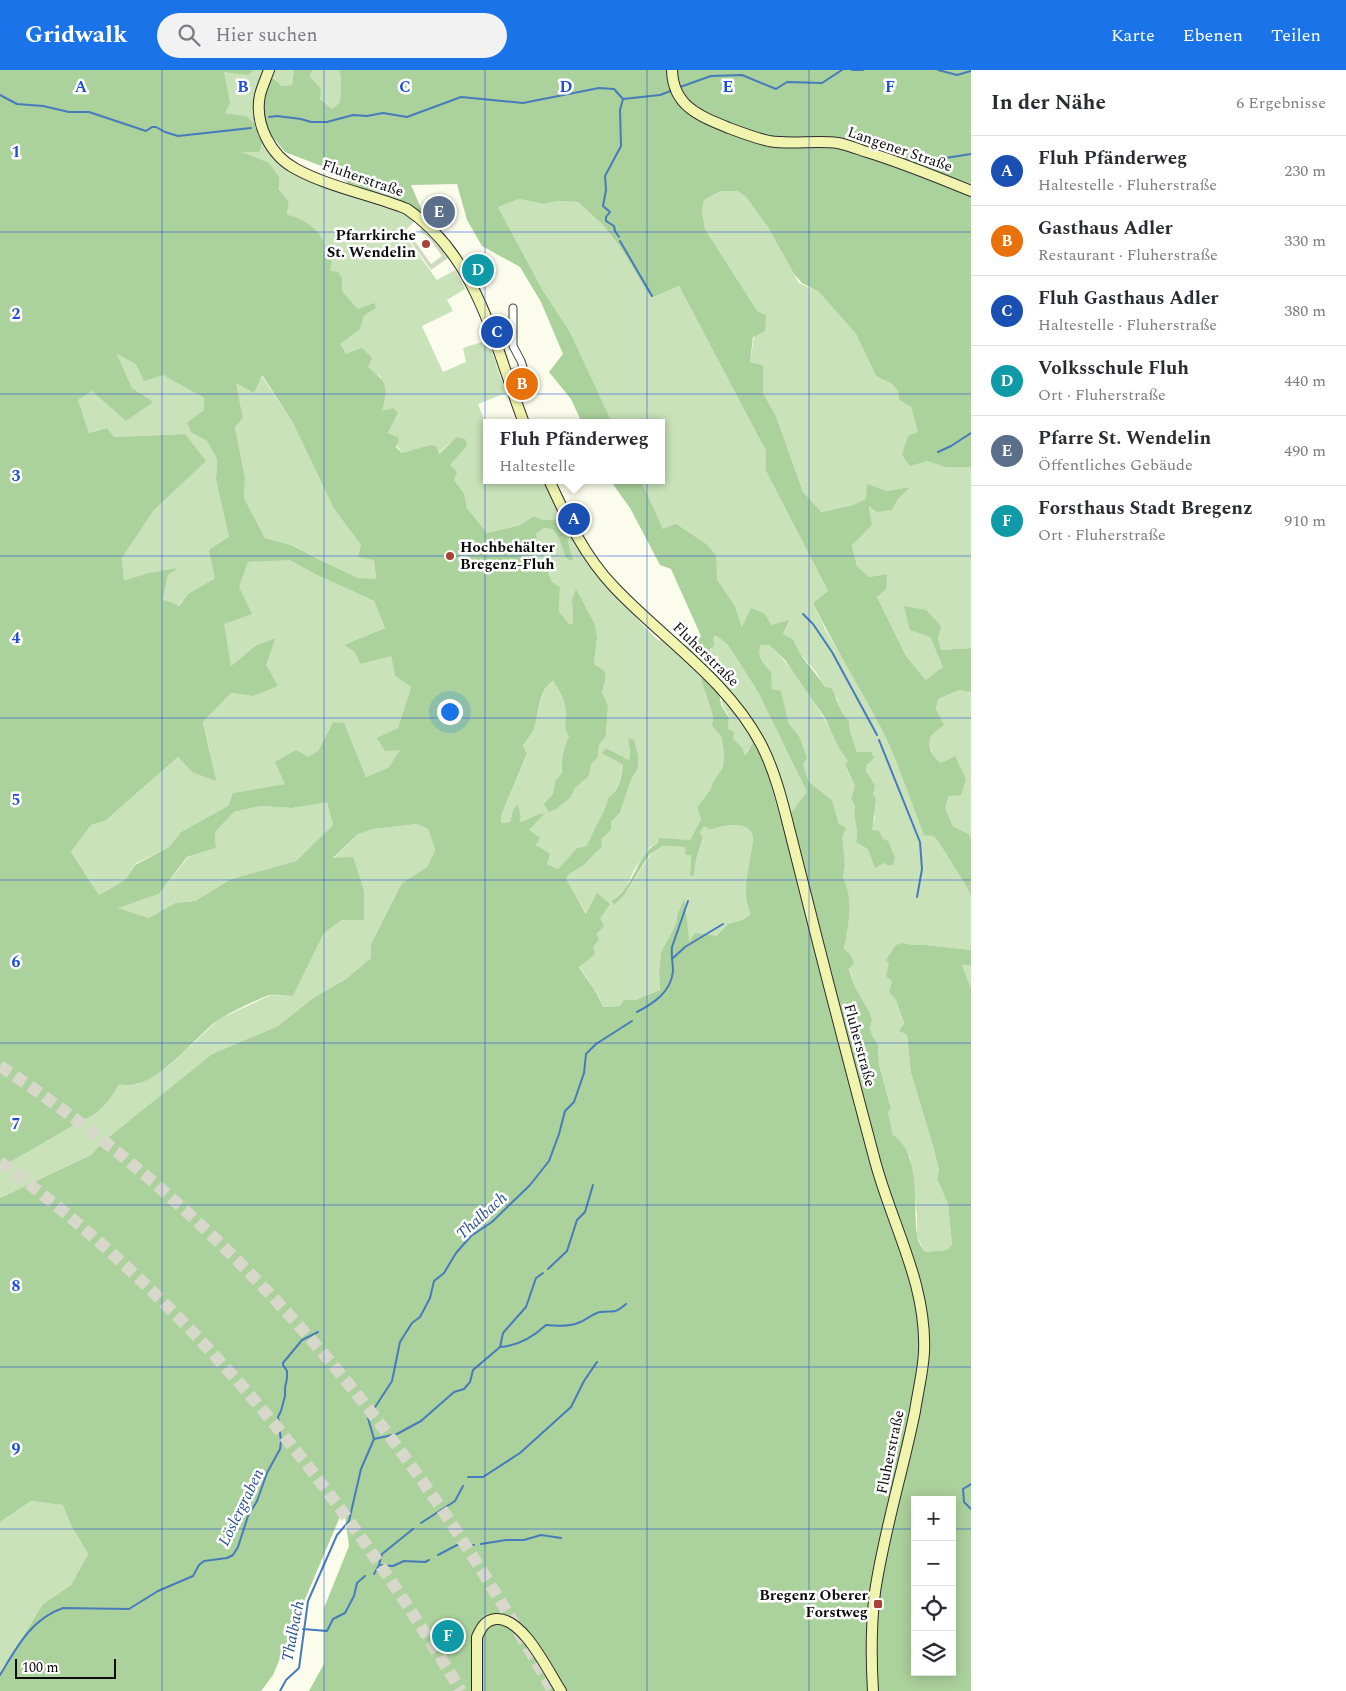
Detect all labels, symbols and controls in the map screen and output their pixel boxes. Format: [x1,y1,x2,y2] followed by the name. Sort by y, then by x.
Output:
[157,13,507,58] search box
[25,17,127,53] text: Gridwalk
[175,21,203,49] icon: search
[215,21,318,50] text: Hier suchen
[1111,22,1155,49] text: Karte
[1183,22,1243,49] text: Ebenen
[1271,22,1321,49] text: Teilen
[75,75,88,99] text: A
[237,75,249,99] text: B
[399,75,411,99] text: C
[560,75,573,99] text: D
[723,75,733,99] text: E
[885,75,895,99] text: F
[991,87,1106,119] text: In der Nähe
[1236,91,1326,115] text: 6 Ergebnisse
[844,121,955,178] street label: Langener Straße
[12,140,20,164] text: 1
[1038,144,1187,173] text: Fluh Pfänderweg
[319,154,407,203] street label: Fluherstraße
[1001,159,1013,183] text: A
[1284,159,1326,183] text: 230 m
[1038,173,1217,197] text: Haltestelle · Fluherstraße
[423,193,455,231] pin: E
[1038,214,1173,243] text: Gasthaus Adler
[327,224,416,264] place label: Pfarrkirche St. Wendelin
[1001,229,1013,253] text: B
[1284,229,1326,253] text: 330 m
[420,238,432,250] marker: Pfarrkirche St. Wendelin
[1038,243,1218,267] text: Restaurant · Fluherstraße
[462,251,494,289] pin: D
[1038,284,1218,313] text: Fluh Gasthaus Adler
[1001,299,1013,323] text: C
[1284,299,1326,323] text: 380 m
[12,302,21,326] text: 2
[481,313,513,351] pin: C
[1038,313,1217,337] text: Haltestelle · Fluherstraße
[1038,354,1189,383] text: Volksschule Fluh
[506,365,538,403] pin: B
[1001,369,1013,393] text: D
[1284,369,1326,393] text: 440 m
[1038,383,1166,407] text: Ort · Fluherstraße
[483,419,665,484] popup
[1038,424,1211,453] text: Pfarre St. Wendelin
[499,425,649,454] text: Fluh Pfänderweg
[1002,439,1012,463] text: E
[1284,439,1326,463] text: 490 m
[1038,453,1193,477] text: Öffentliches Gebäude
[499,454,575,478] text: Haltestelle
[12,464,21,488] text: 3
[1038,494,1252,523] text: Forsthaus Stadt Bregenz
[558,500,590,538] pin: A
[1002,509,1012,533] text: F
[1284,509,1326,533] text: 910 m
[1038,523,1166,547] text: Ort · Fluherstraße
[460,536,556,576] place label: Hochbehälter Bregenz-Fluh
[444,550,456,562] marker: Hochbehälter Bregenz-Fluh
[667,616,744,692] street label: Fluherstraße
[12,626,21,650] text: 4
[437,699,463,725] your location
[12,788,20,812] text: 5
[12,950,21,974] text: 6
[837,1001,882,1089] street label: Fluherstraße
[12,1112,21,1136] text: 7
[451,1186,513,1245] water label: Thalbach
[12,1274,21,1298] text: 8
[870,1408,911,1496] street label: Fluherstraße
[12,1437,21,1461] text: 9
[212,1464,270,1550] water label: Löslergraben
[911,1496,956,1676] map controls
[911,1496,956,1541] button: +
[911,1541,956,1586] button: −
[759,1584,869,1624] place label: Bregenz Oberer Forstweg
[911,1586,956,1631] button: locate
[872,1598,884,1610] marker: Bregenz Oberer Forstweg
[275,1599,311,1664] water label: Thalbach
[432,1617,464,1655] pin: F
[911,1631,956,1676] button: layers
[15,1656,116,1679] scale bar
[22,1657,59,1678] text: 100 m

